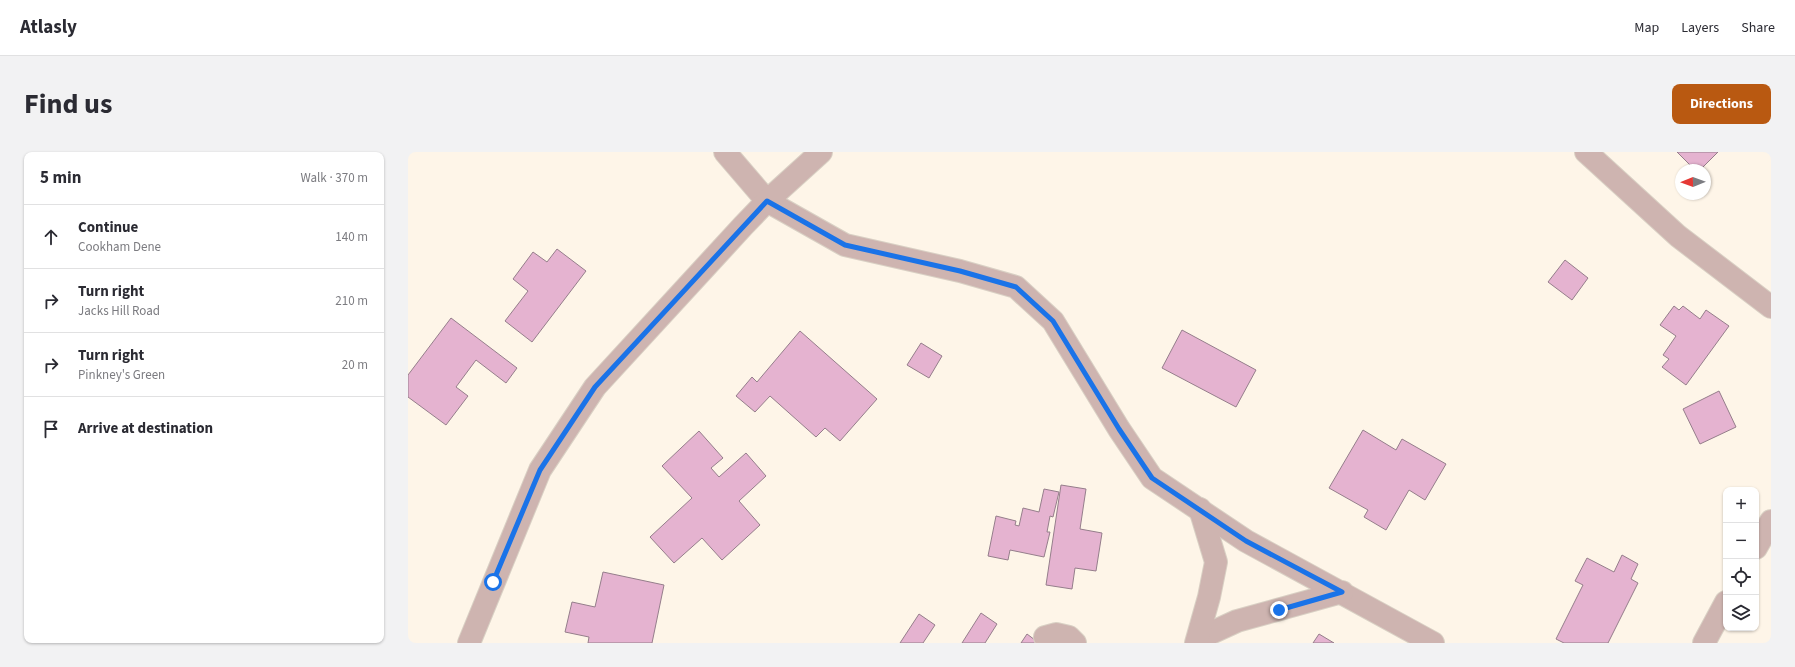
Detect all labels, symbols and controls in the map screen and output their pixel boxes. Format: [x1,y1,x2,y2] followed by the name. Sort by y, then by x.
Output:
[20,14,77,41] text: Atlasly
[1634,18,1659,38] text: Map
[1681,18,1719,38] text: Layers
[1741,18,1775,38] text: Share
[24,84,112,124] text: Find us
[1672,84,1771,124] button: Directions
[1675,164,1711,200] north arrow
[40,166,81,190] text: 5 min
[300,169,368,187] text: Walk · 370 m
[78,217,138,238] text: Continue
[40,226,62,248] icon: ahead
[335,228,368,246] text: 140 m
[78,238,161,256] text: Cookham Dene
[78,281,144,302] text: Turn right
[40,290,62,312] icon: right
[335,292,368,310] text: 210 m
[78,302,160,320] text: Jacks Hill Road
[78,345,144,366] text: Turn right
[40,354,62,376] icon: right
[342,356,368,374] text: 20 m
[78,366,165,384] text: Pinkney's Green
[40,418,62,440] icon: arrive
[78,418,213,439] text: Arrive at destination
[1723,487,1759,631] map controls
[1723,487,1759,523] button: +
[1723,523,1759,559] button: −
[1723,559,1759,595] button: locate
[484,573,502,591] route start
[1723,595,1759,631] button: layers
[1270,601,1288,619] route end

